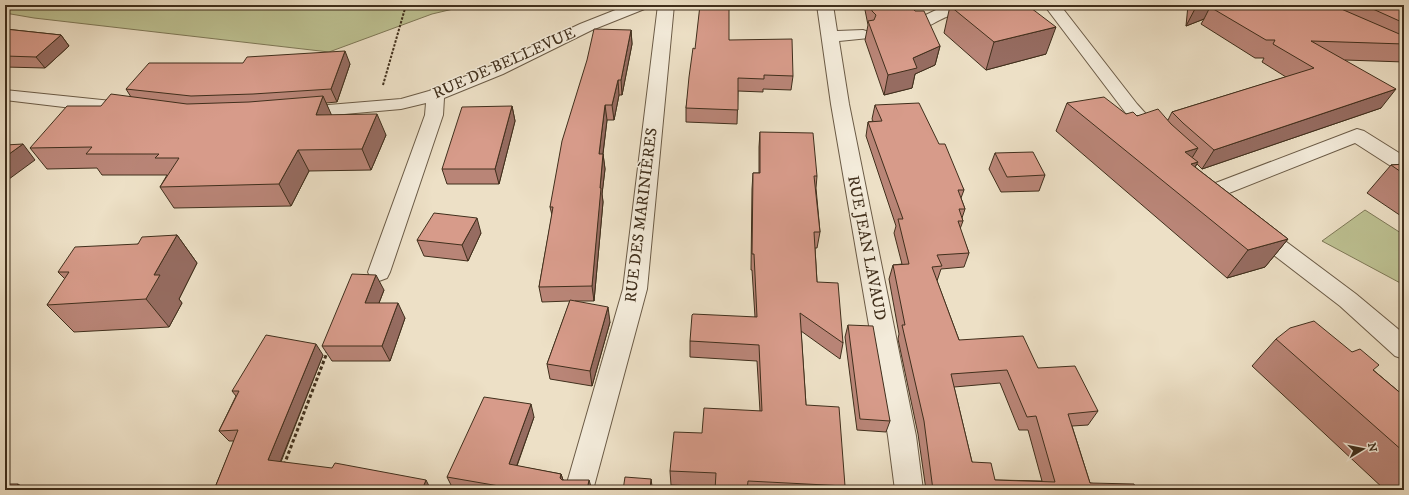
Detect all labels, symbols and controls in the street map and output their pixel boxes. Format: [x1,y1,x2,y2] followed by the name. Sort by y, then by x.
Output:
[430,23,578,103] street label: RUE DE BELLEVUE
[620,127,662,303] street label: RUE DES MARINIÈRES
[843,174,891,322] street label: RUE JEAN LAVAUD
[1343,429,1383,469] north arrow
[1364,442,1380,453] text: N

